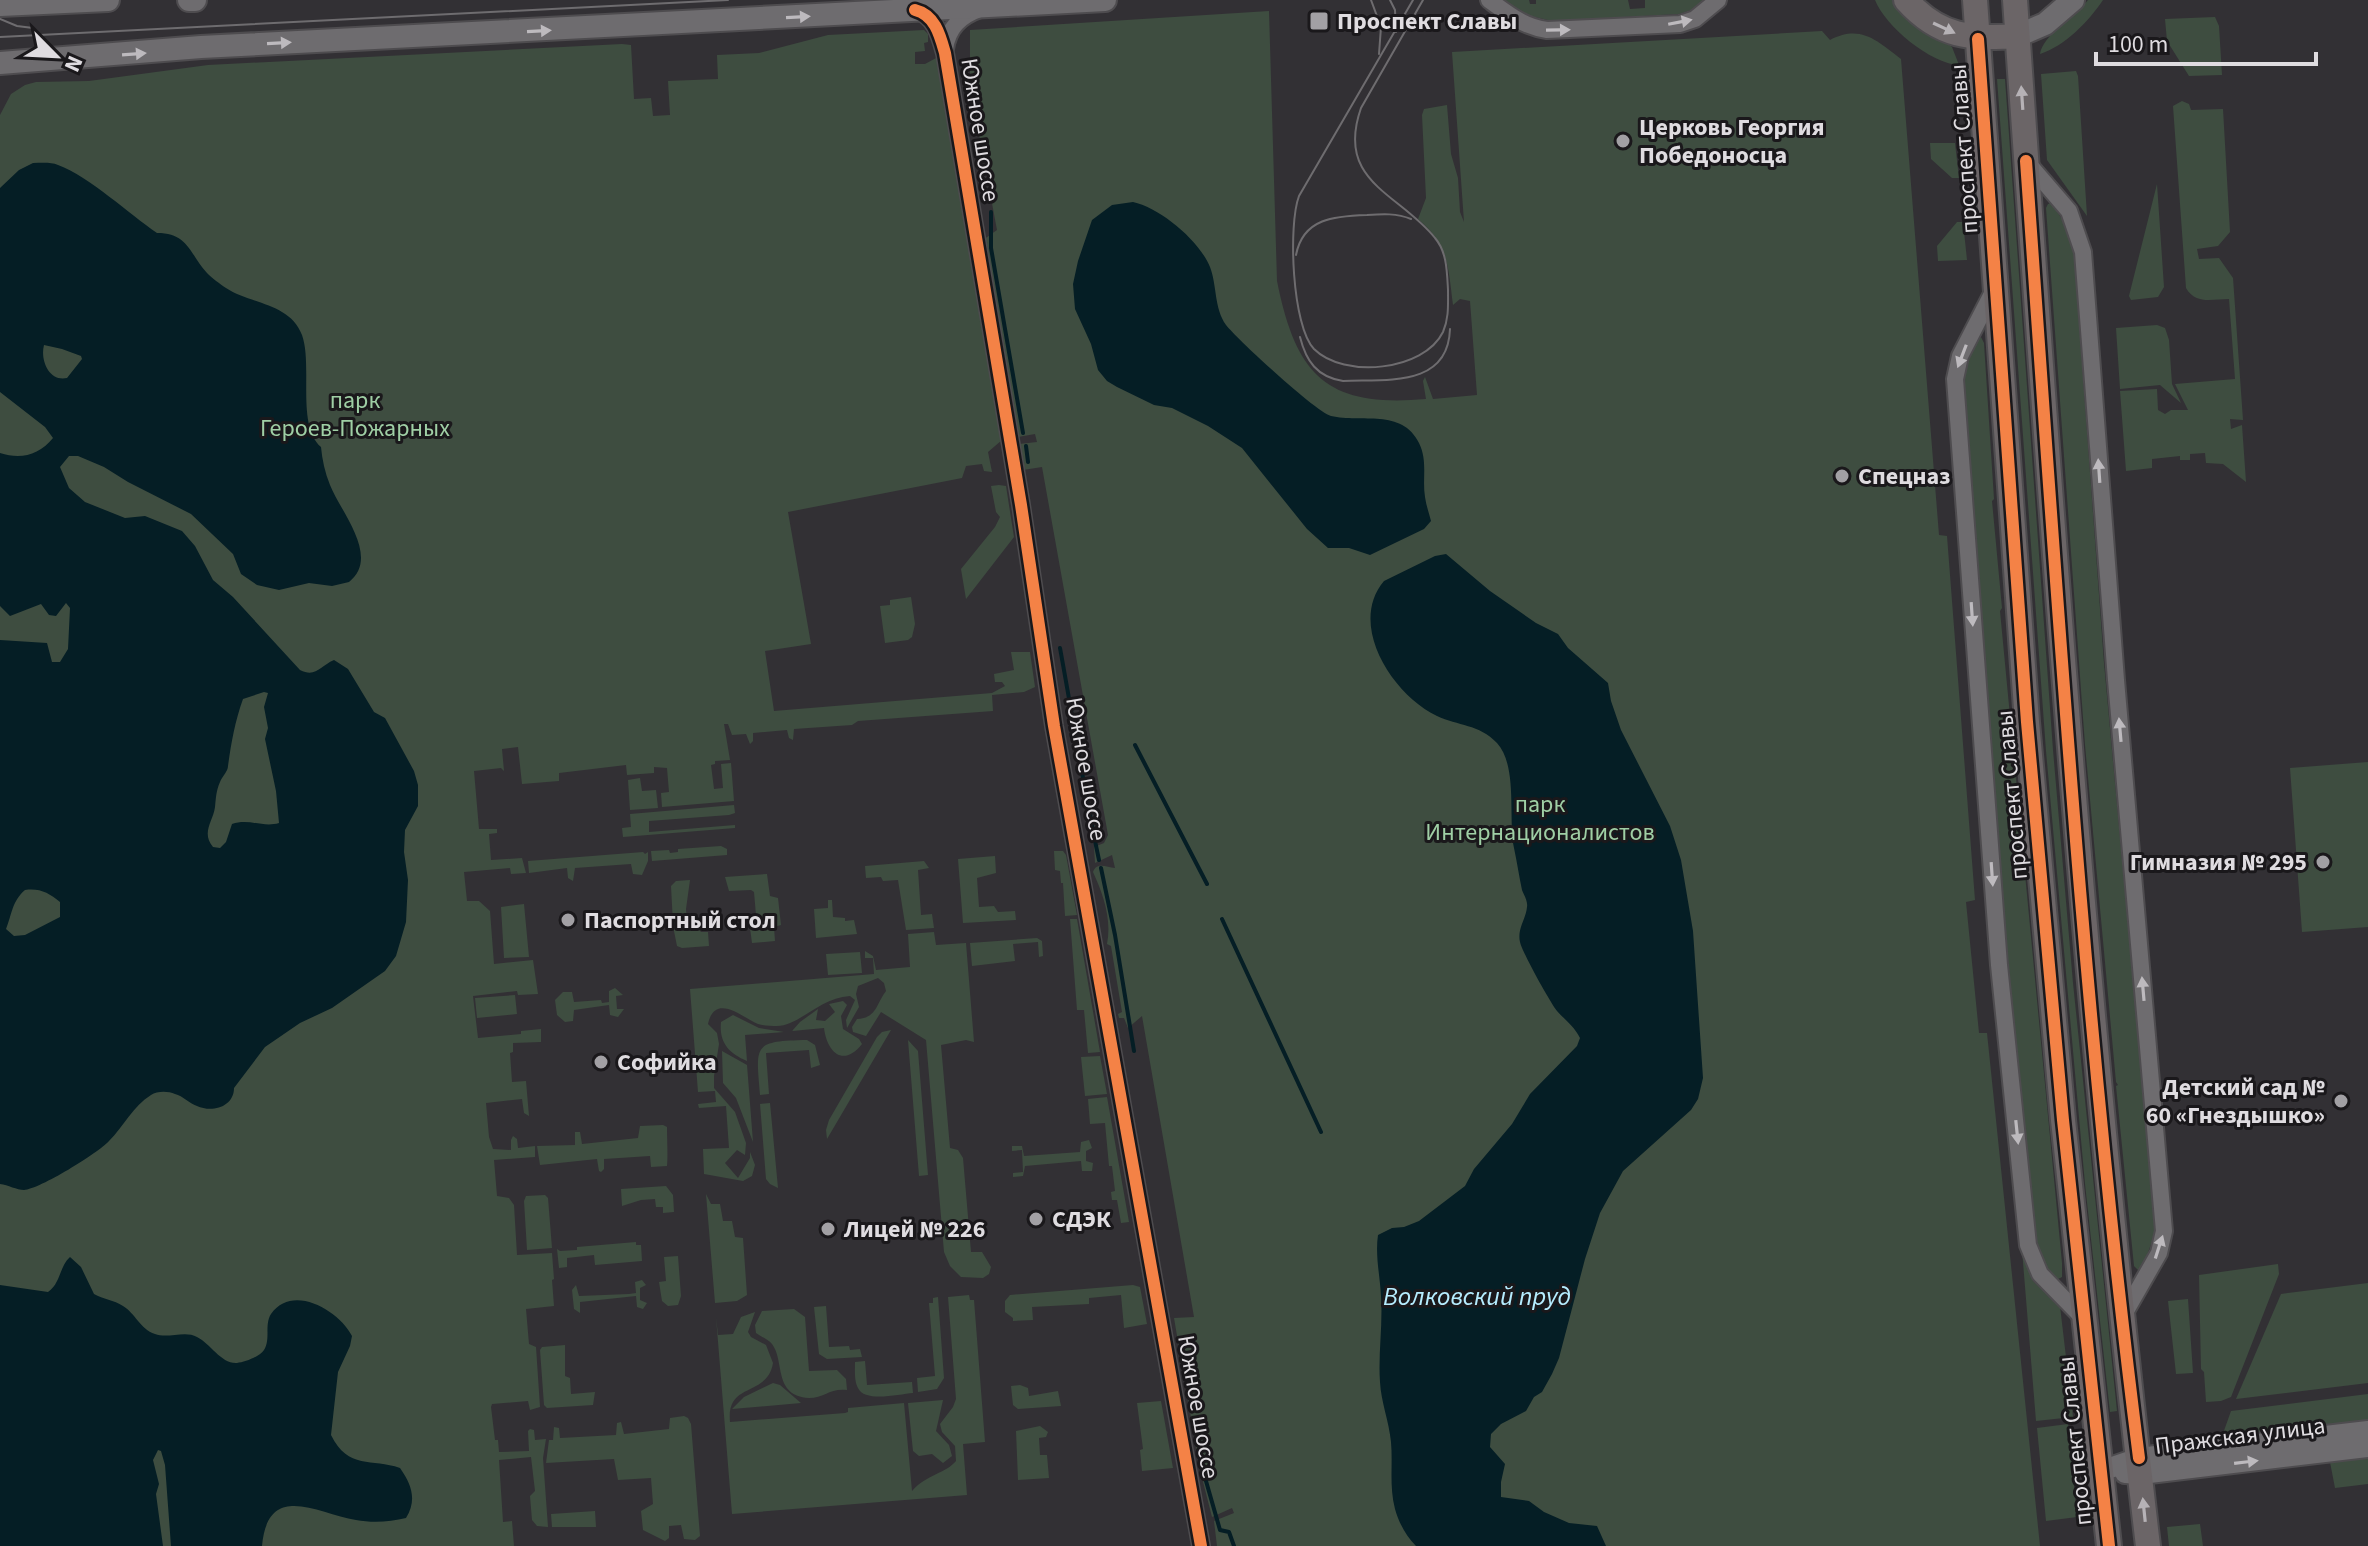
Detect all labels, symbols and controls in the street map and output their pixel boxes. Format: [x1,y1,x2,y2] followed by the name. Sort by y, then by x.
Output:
[1337,4,1517,39] place label: Проспект Славы
[786,10,811,23] one-way arrow
[1308,10,1330,32] marker: Проспект Славы
[1668,15,1693,28] one-way arrow
[16,16,96,96] north arrow
[2096,16,2316,66] scale bar
[1932,21,1956,35] one-way arrow
[1546,23,1571,36] one-way arrow
[527,24,552,37] one-way arrow
[2108,27,2168,62] text: 100 m
[267,37,292,50] one-way arrow
[122,47,147,60] one-way arrow
[56,51,91,77] text: N
[951,56,1009,204] street label: Южное шоссе
[1941,63,1987,235] street label: проспект Славы
[2015,85,2028,110] one-way arrow
[1639,110,1825,173] place label: Церковь Георгия Победоносца
[1614,132,1632,150] marker: Церковь Георгия Победоносца
[1955,344,1968,368] one-way arrow
[260,383,450,446] park label: парк Героев-Пожарных
[2092,458,2105,483] one-way arrow
[1858,459,1951,494] place label: Спецназ
[1833,467,1851,485] marker: Спецназ
[1966,602,1979,627] one-way arrow
[1056,694,1116,844] street label: Южное шоссе
[1987,709,2037,881] street label: проспект Славы
[2114,717,2127,742] one-way arrow
[1425,787,1655,850] park label: парк Интернационалистов
[2130,845,2307,880] place label: Гимназия № 295
[2314,853,2332,871] marker: Гимназия № 295
[1986,861,1999,886] one-way arrow
[584,903,776,938] place label: Паспортный стол
[559,911,577,929] marker: Паспортный стол
[2136,976,2149,1001] one-way arrow
[617,1045,717,1080] place label: Софийка
[592,1053,610,1071] marker: Софийка
[2146,1070,2325,1133] place label: Детский сад № 60 «Гнездышко»
[2332,1092,2350,1110] marker: Детский сад № 60 «Гнездышко»
[2010,1120,2023,1145] one-way arrow
[1052,1202,1111,1237] place label: СДЭК
[1027,1210,1045,1228] marker: СДЭК
[843,1212,985,1247] place label: Лицей № 226
[819,1220,837,1238] marker: Лицей № 226
[2153,1235,2166,1259] one-way arrow
[1383,1278,1571,1315] water label: Волковский пруд
[1168,1332,1228,1482] street label: Южное шоссе
[2049,1355,2101,1527] street label: проспект Славы
[2153,1408,2327,1464] street label: Пражская улица
[2234,1455,2259,1468] one-way arrow
[2138,1497,2151,1522] one-way arrow

